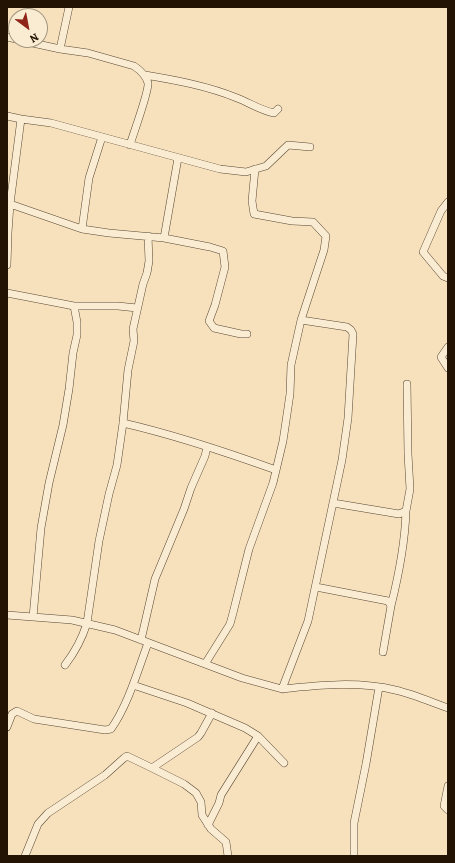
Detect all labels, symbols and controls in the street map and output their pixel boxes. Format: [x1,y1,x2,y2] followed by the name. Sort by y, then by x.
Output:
[8,8,48,48] north arrow
[27,29,41,46] text: N

